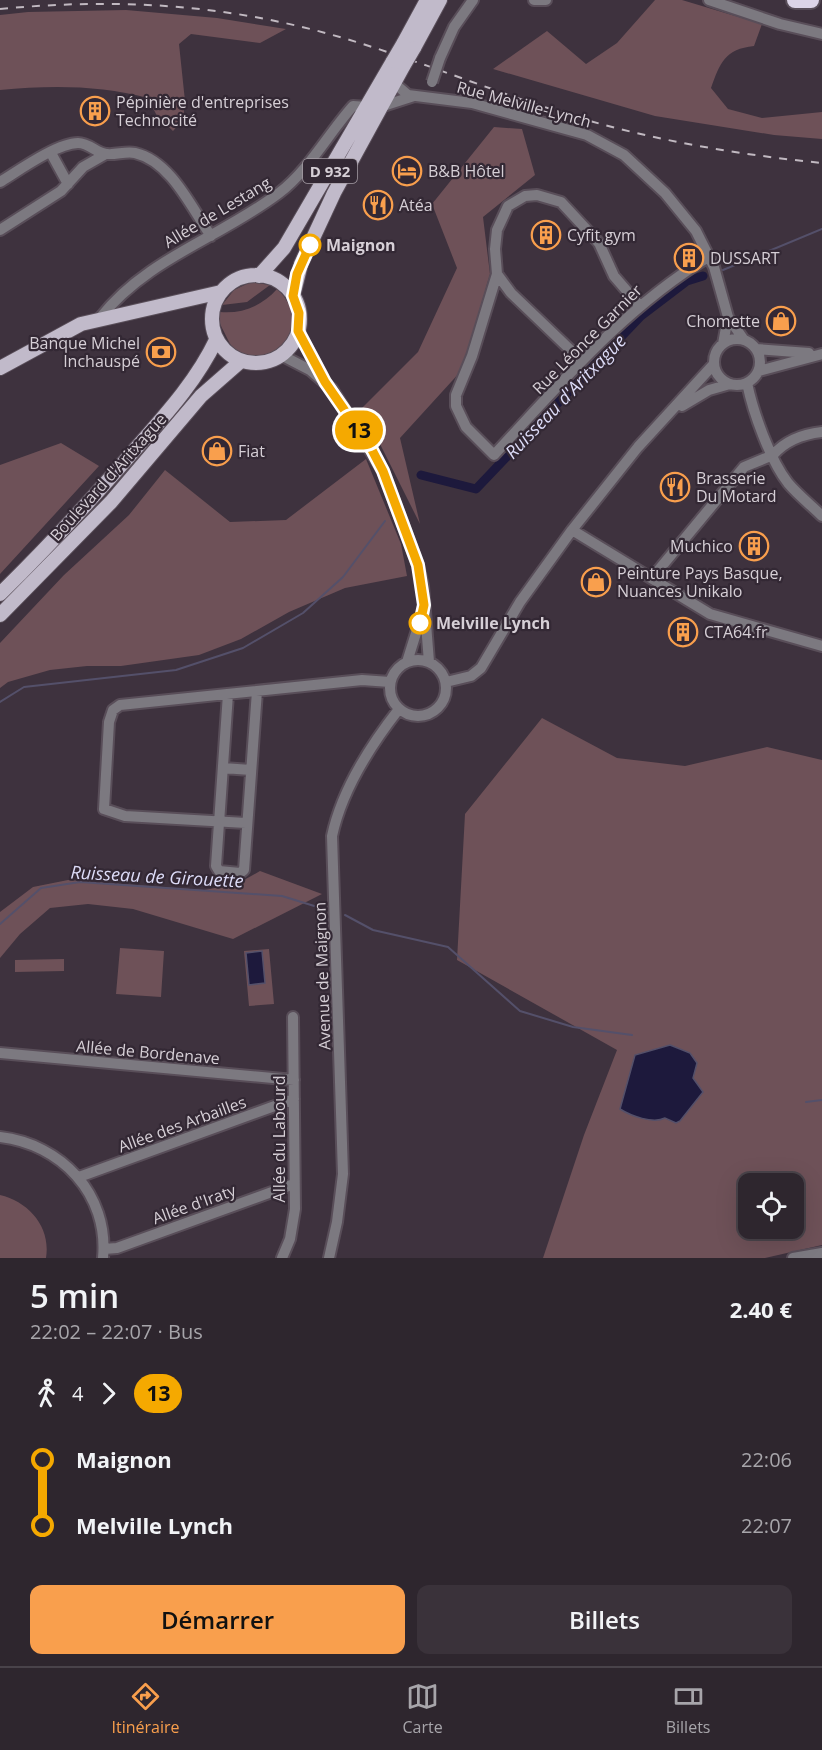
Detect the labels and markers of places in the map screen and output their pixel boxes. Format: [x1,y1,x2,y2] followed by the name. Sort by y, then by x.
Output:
[116,91,289,131] place label: Pépinière d'entreprises Technocité
[79,95,111,127] building icon: Pépinière d'entreprises Technocité
[391,155,423,187] hotel icon: B&B Hôtel
[428,160,505,182] place label: B&B Hôtel
[362,189,394,221] restaurant icon: Atéa
[399,194,433,216] place label: Atéa
[530,219,562,251] building icon: Cyfit gym
[567,224,636,246] place label: Cyfit gym
[299,234,321,256] marker: Maignon
[326,234,396,256] place label: Maignon
[673,242,705,274] building icon: DUSSART
[710,247,780,269] place label: DUSSART
[765,305,797,337] shop icon: Chomette
[686,310,760,332] place label: Chomette
[29,332,140,372] place label: Banque Michel Inchauspé
[145,336,177,368] bank icon: Banque Michel Inchauspé
[201,435,233,467] shop icon: Fiat
[238,440,265,462] place label: Fiat
[696,467,777,507] place label: Brasserie Du Motard
[659,471,691,503] restaurant icon: Brasserie Du Motard
[738,530,770,562] building icon: Muchico
[670,535,733,557] place label: Muchico
[617,562,783,602] place label: Peinture Pays Basque, Nuances Unikalo
[580,566,612,598] shop icon: Peinture Pays Basque, Nuances Unikalo
[409,612,431,634] marker: Melville Lynch
[436,612,550,634] place label: Melville Lynch
[667,616,699,648] building icon: CTA64.fr
[704,621,768,643] place label: CTA64.fr

